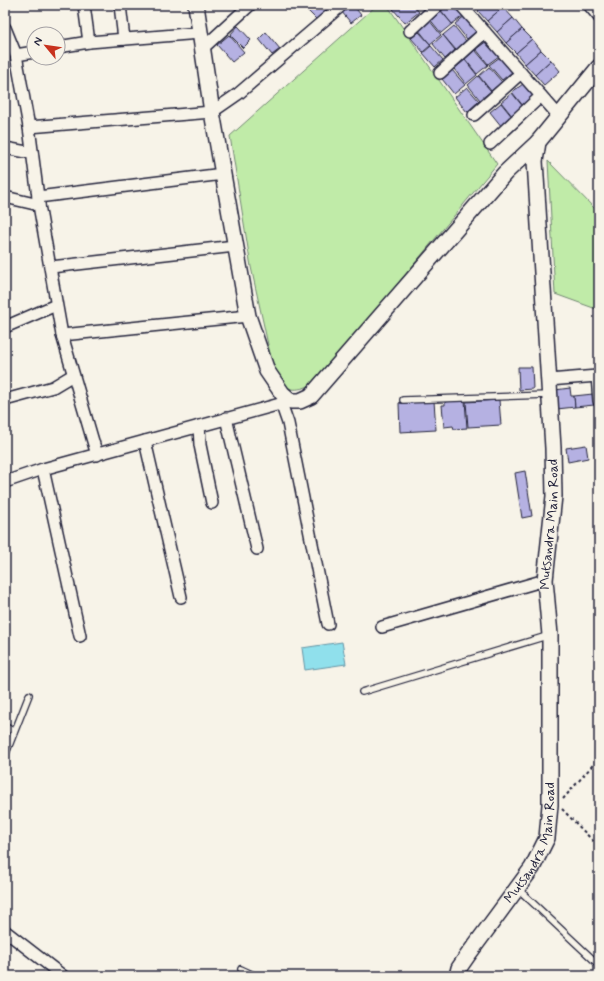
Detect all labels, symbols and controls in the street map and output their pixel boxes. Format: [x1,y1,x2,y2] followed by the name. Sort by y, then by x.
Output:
[26,26,66,66] north arrow
[30,35,46,48] text: N
[536,459,563,590] street label: Mutsandra Main Road
[500,782,559,907] street label: Mutsandra Main Road

